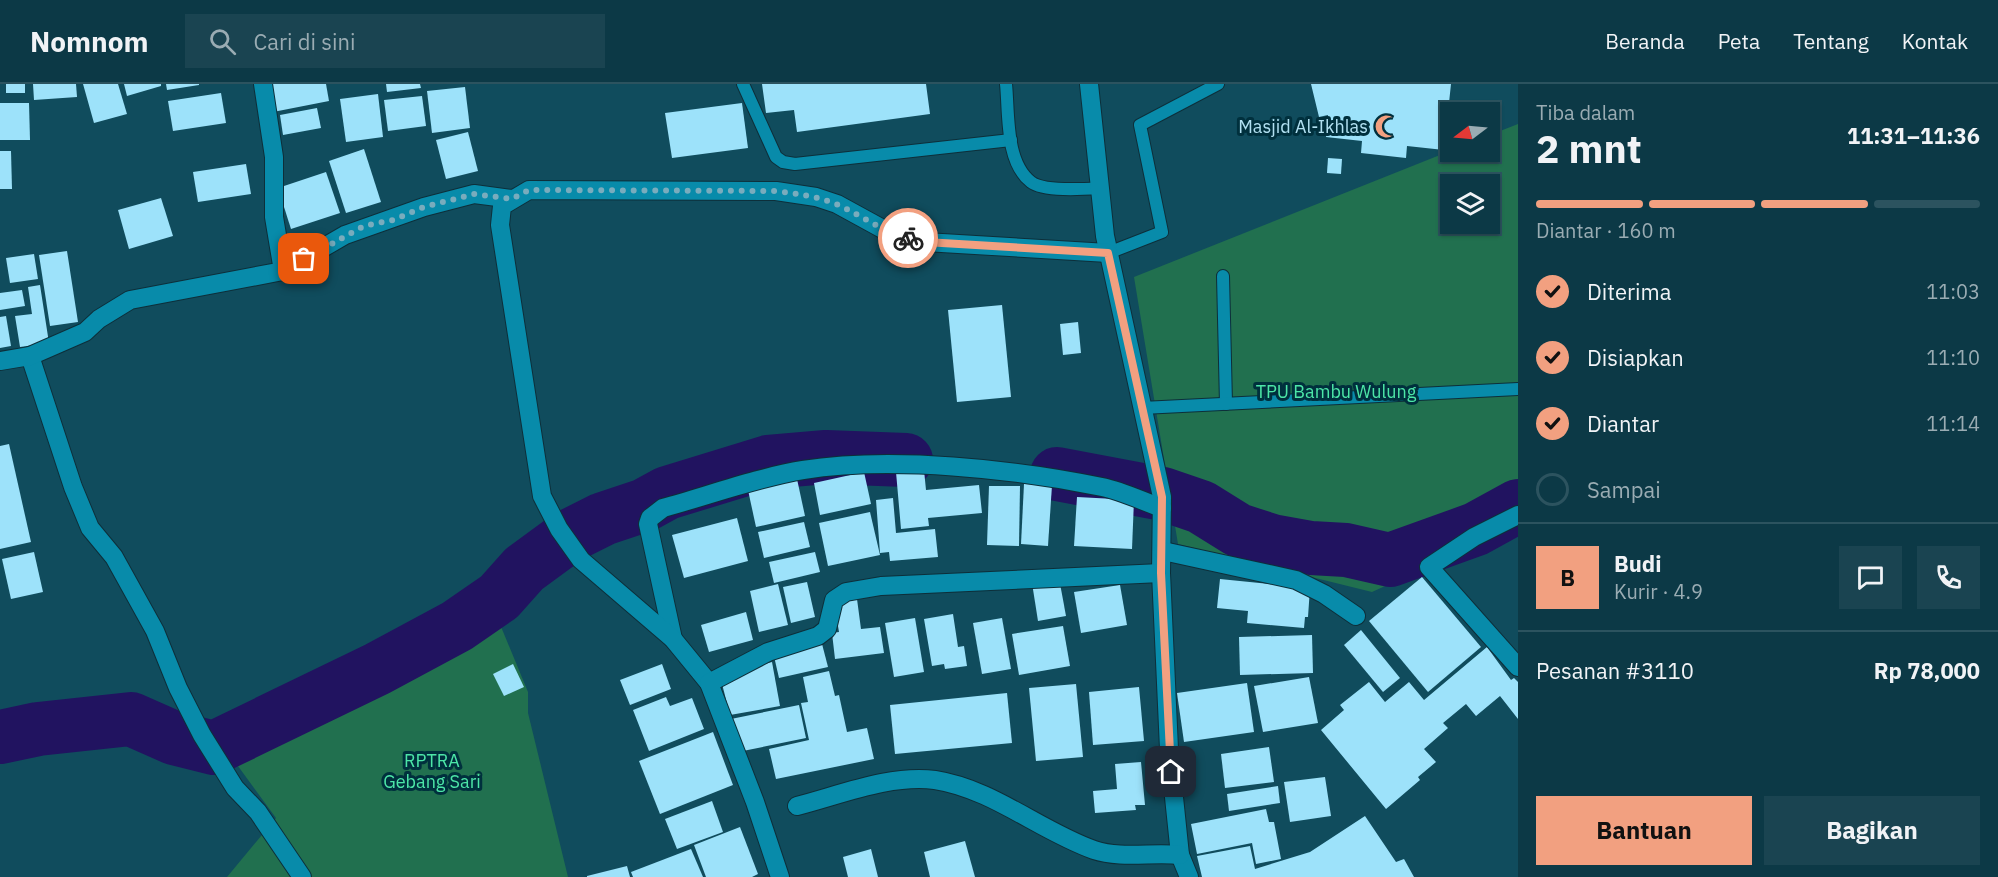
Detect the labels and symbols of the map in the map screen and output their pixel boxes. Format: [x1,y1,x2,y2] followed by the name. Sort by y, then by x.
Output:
[1440,102,1500,162] north arrow
[1373,114,1399,140] mosque icon: Masjid Al-Ikhlas
[1238,115,1368,138] place label: Masjid Al-Ikhlas
[878,208,938,268] courier
[278,233,329,284] pin
[1256,380,1417,403] park label: TPU Bambu Wulung
[1145,746,1196,797] pin
[383,749,481,793] park label: RPTRA Gebang Sari

